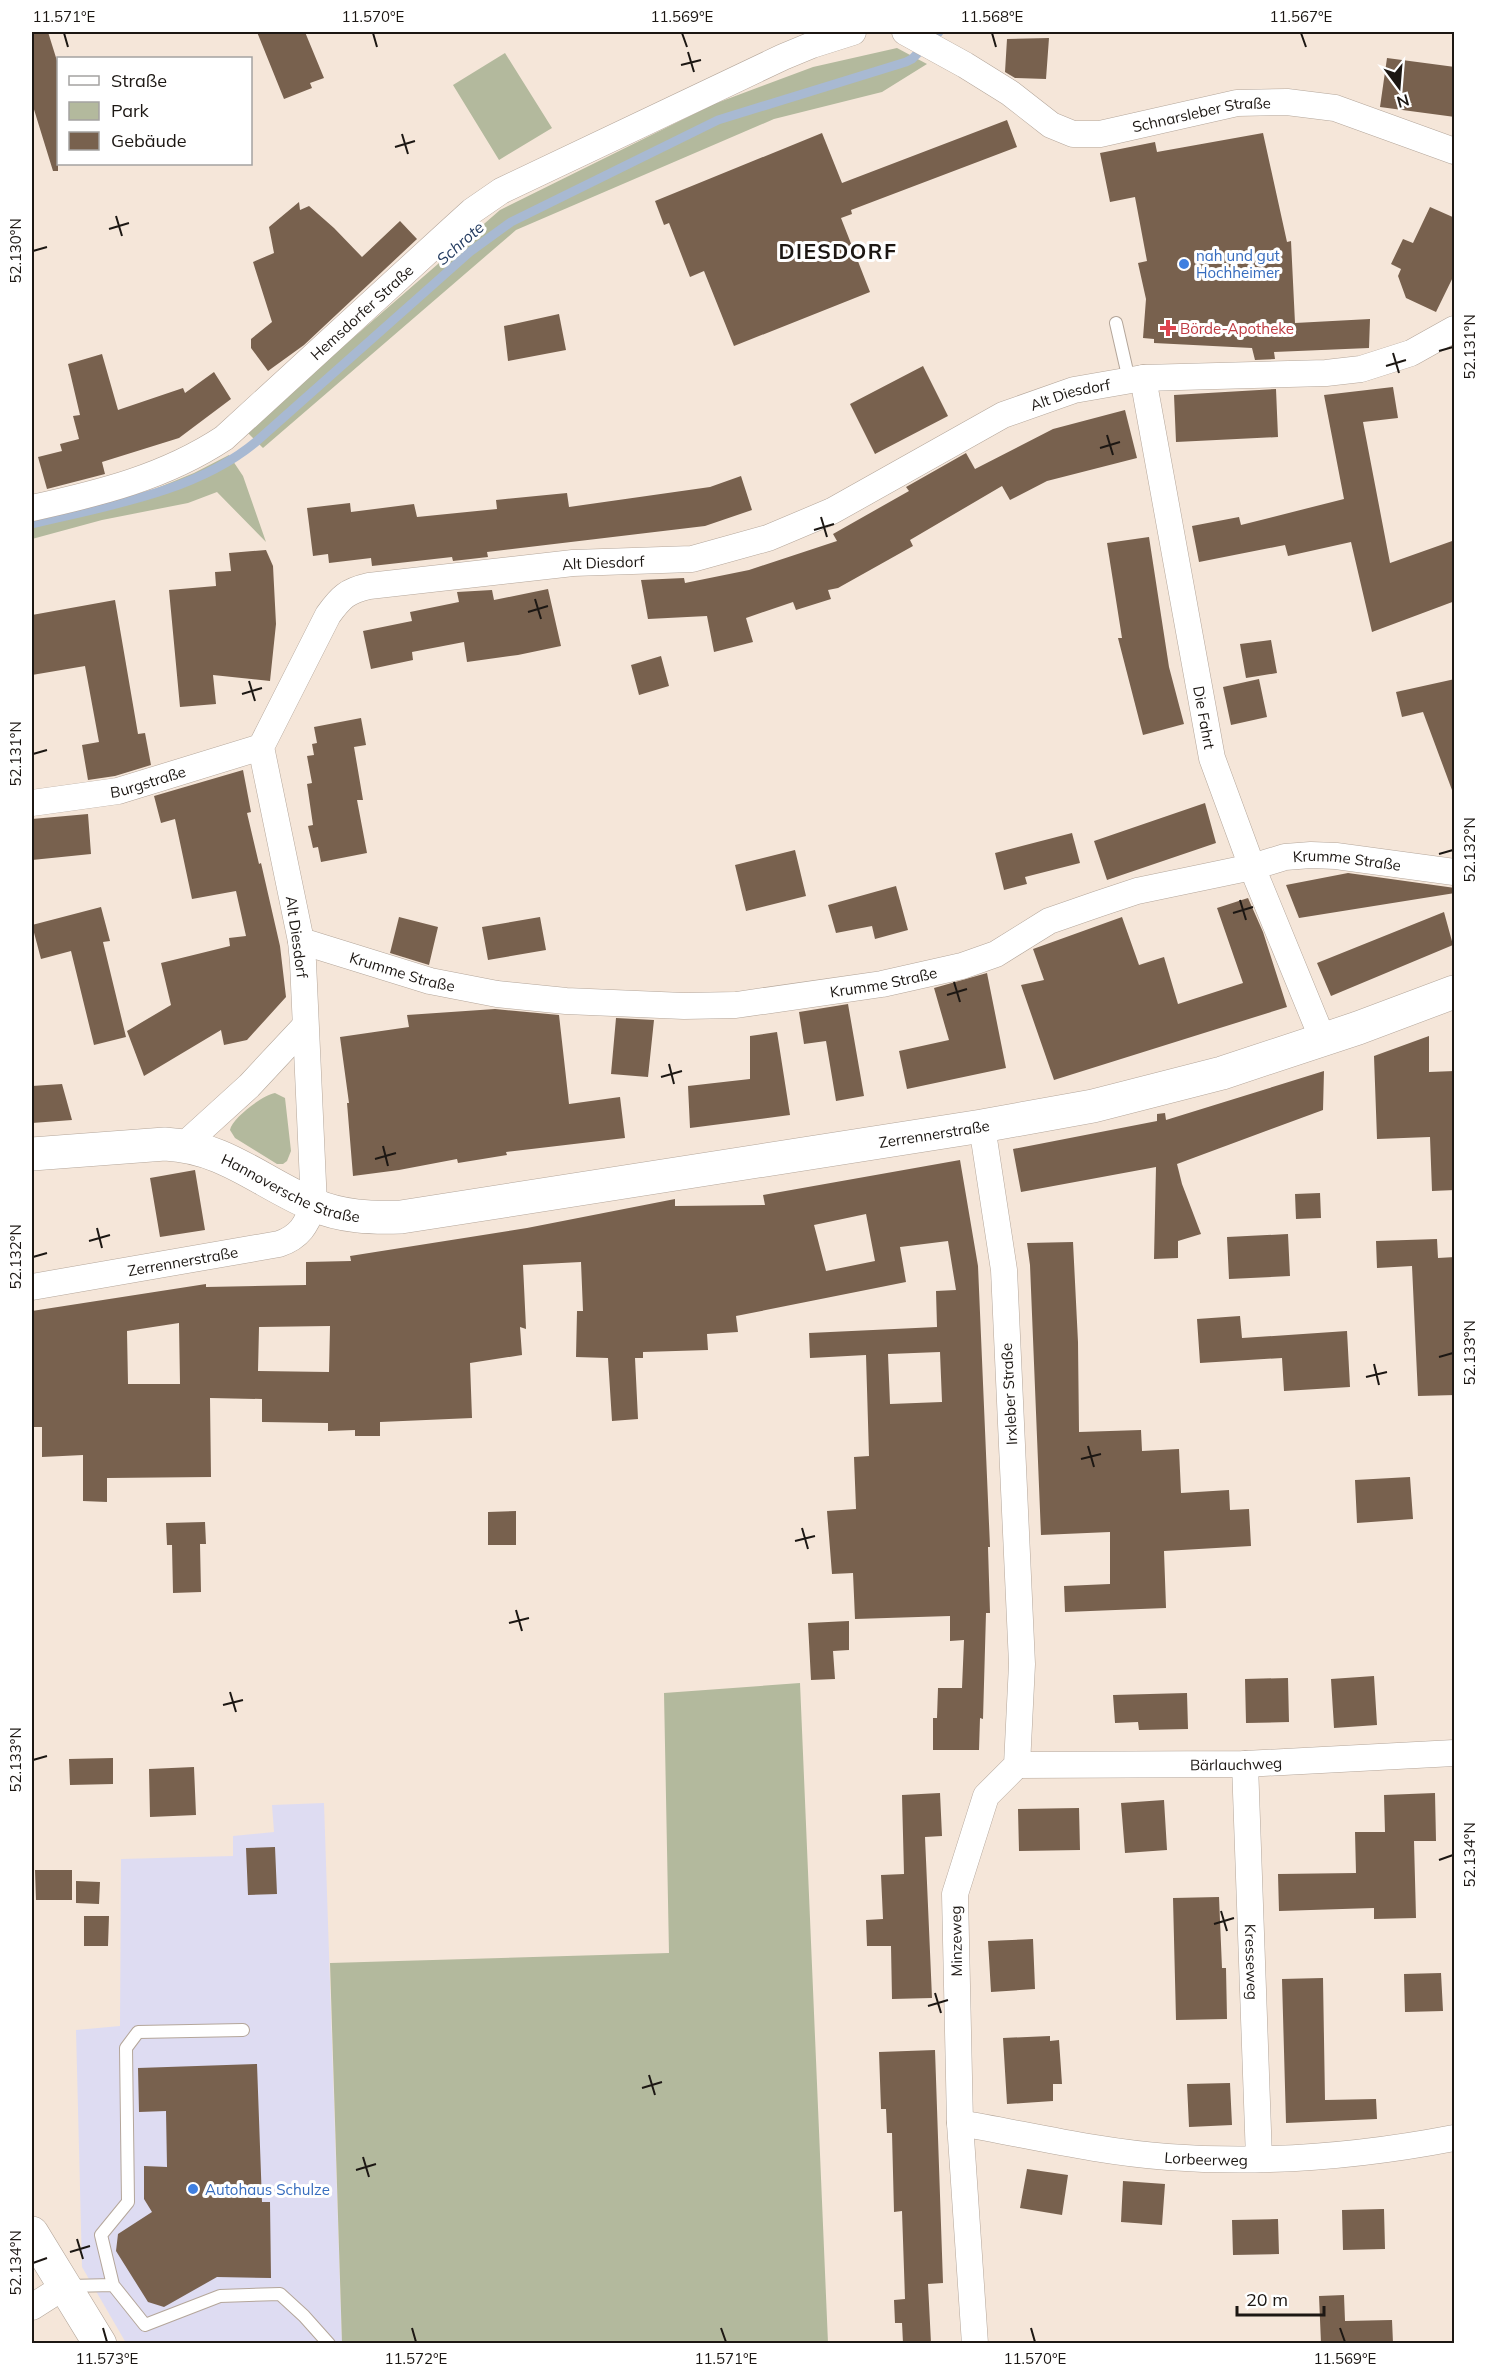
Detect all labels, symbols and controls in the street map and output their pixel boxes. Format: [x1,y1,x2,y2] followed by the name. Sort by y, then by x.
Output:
[33,7,96,26] text: 11.571°E
[342,7,405,26] text: 11.570°E
[651,7,714,26] text: 11.569°E
[961,7,1024,26] text: 11.568°E
[1270,7,1333,26] text: 11.567°E
[57,57,252,165] legend
[1369,57,1429,117] north arrow
[111,69,167,92] text: Straße
[1395,90,1412,113] text: N
[1130,93,1271,136] street label: Schnarsleber Straße
[111,99,150,122] text: Park
[111,129,187,152] text: Gebäude
[432,217,488,269] water label: Schrote
[6,218,25,284] text: 52.130°N
[778,238,898,264] district label: DIESDORF
[1196,246,1280,282] place label: nah und gut Hochheimer
[1177,257,1191,271] marker: nah und gut Hochheimer
[306,260,417,364] street label: Hemsdorfer Straße
[1460,314,1479,380] text: 52.131°N
[1180,319,1294,338] place label: Börde-Apotheke
[1161,321,1175,335] marker: Börde-Apotheke
[1027,374,1113,414] street label: Alt Diesdorf
[561,551,646,574] street label: Alt Diesdorf
[1190,684,1220,751] street label: Die Fahrt
[6,721,25,787] text: 52.131°N
[109,761,188,801] street label: Burgstraße
[1460,817,1479,883] text: 52.132°N
[1292,845,1402,874] street label: Krumme Straße
[282,895,312,980] street label: Alt Diesdorf
[348,947,457,995] street label: Krumme Straße
[829,962,939,1001] street label: Krumme Straße
[877,1115,991,1152] street label: Zerrennerstraße
[219,1149,361,1226] street label: Hannoversche Straße
[6,1224,25,1290] text: 52.132°N
[126,1242,239,1280] street label: Zerrennerstraße
[1460,1320,1479,1386] text: 52.133°N
[997,1342,1021,1446] street label: Irxleber Straße
[6,1727,25,1793] text: 52.133°N
[1190,1753,1283,1774] street label: Bärlauchweg
[1460,1822,1479,1888] text: 52.134°N
[946,1905,966,1977] street label: Minzeweg
[1241,1923,1263,2000] street label: Kresseweg
[1164,2147,1248,2169] street label: Lorbeerweg
[205,2180,330,2199] place label: Autohaus Schulze
[186,2182,200,2196] marker: Autohaus Schulze
[6,2230,25,2296] text: 52.134°N
[1237,2279,1324,2317] scale bar
[1246,2288,1288,2311] text: 20 m
[76,2349,139,2368] text: 11.573°E
[385,2349,448,2368] text: 11.572°E
[695,2349,758,2368] text: 11.571°E
[1004,2349,1067,2368] text: 11.570°E
[1314,2349,1377,2368] text: 11.569°E

